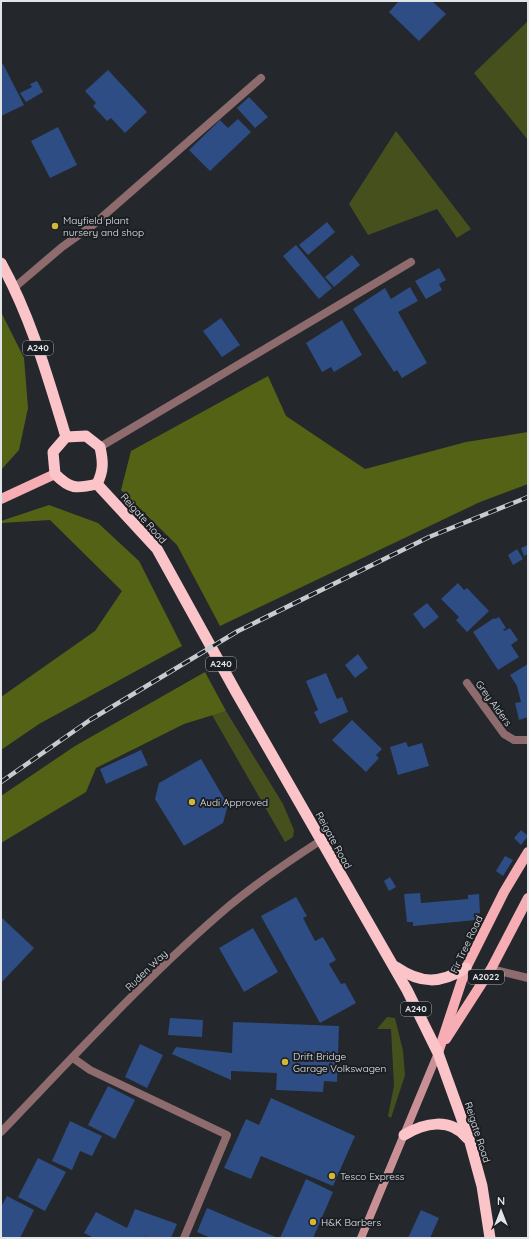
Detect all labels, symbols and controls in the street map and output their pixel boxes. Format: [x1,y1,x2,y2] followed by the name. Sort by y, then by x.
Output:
[63,214,144,239] place label: Mayfield plant nursery and shop
[50,221,60,231] marker: Mayfield plant nursery and shop
[23,341,53,355] road number: A240
[118,490,170,546] street label: Reigate Road
[206,657,236,671] road number: A240
[473,678,515,729] street label: Grey Alders
[200,796,268,809] place label: Audi Approved
[187,797,197,807] marker: Audi Approved
[313,809,355,871] street label: Reigate Road
[447,913,486,975] street label: Fir Tree Road
[122,947,170,994] street label: Ruden Way
[468,970,504,984] road number: A2022
[401,1002,431,1016] road number: A240
[293,1050,386,1075] place label: Drift Bridge Garage Volkswagen
[280,1057,290,1067] marker: Drift Bridge Garage Volkswagen
[462,1100,493,1164] street label: Reigate Road
[340,1170,405,1183] place label: Tesco Express
[327,1171,337,1181] marker: Tesco Express
[481,1191,521,1231] north arrow
[497,1194,505,1208] text: N
[321,1216,381,1229] place label: H&K Barbers
[308,1217,318,1227] marker: H&K Barbers

